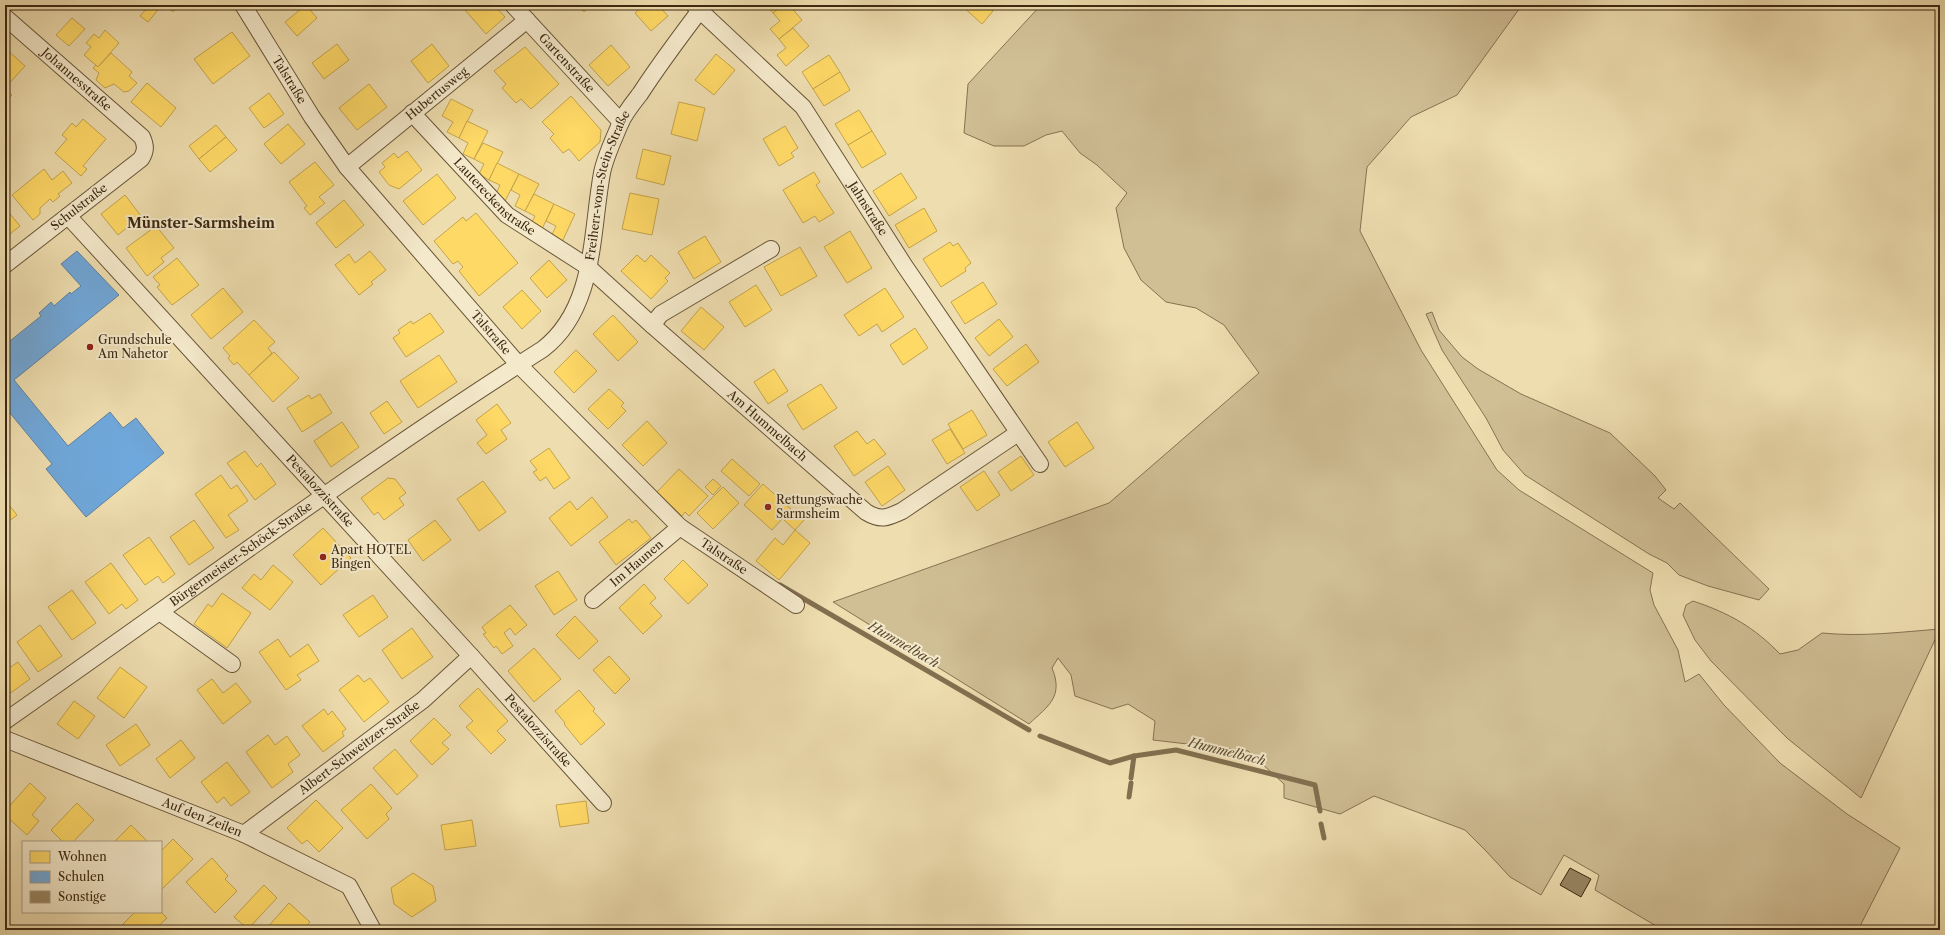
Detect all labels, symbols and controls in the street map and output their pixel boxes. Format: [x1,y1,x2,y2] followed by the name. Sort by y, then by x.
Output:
[536,30,598,96] street label: Gartenstraße
[37,43,115,114] street label: Johannesstraße
[269,53,310,107] street label: Talstraße
[402,63,471,123] street label: Hubertusweg
[582,107,633,262] street label: Freiherr-vom-Stein-Straße
[451,155,539,238] street label: Lautereckenstraße
[845,177,891,239] street label: Jahnstraße
[47,180,110,233] street label: Schulstraße
[127,214,275,232] district label: Münster-Sarmsheim
[468,307,515,358] street label: Talstraße
[97,332,172,361] place label: Grundschule Am Nahetor
[85,342,95,352] marker: Grundschule Am Nahetor
[724,386,811,464] street label: Am Hummelbach
[283,451,357,530] street label: Pestalozzistraße
[776,492,863,521] place label: Rettungswache Sarmsheim
[167,498,315,609] street label: Bürgermeister-Schöck-Straße
[763,502,773,512] marker: Rettungswache Sarmsheim
[698,535,751,577] street label: Talstraße
[607,536,666,589] street label: Im Haunen
[330,542,412,571] place label: Apart HOTEL Bingen
[318,552,328,562] marker: Apart HOTEL Bingen
[865,617,942,671] water label: Hummelbach
[502,691,575,770] street label: Pestalozzistraße
[295,697,423,798] street label: Albert-Schweitzer-Straße
[1186,733,1267,768] water label: Hummelbach
[159,794,245,840] street label: Auf den Zeilen
[22,841,162,913] legend
[57,849,107,864] text: Wohnen
[58,869,105,884] text: Schulen
[58,889,106,904] text: Sonstige

